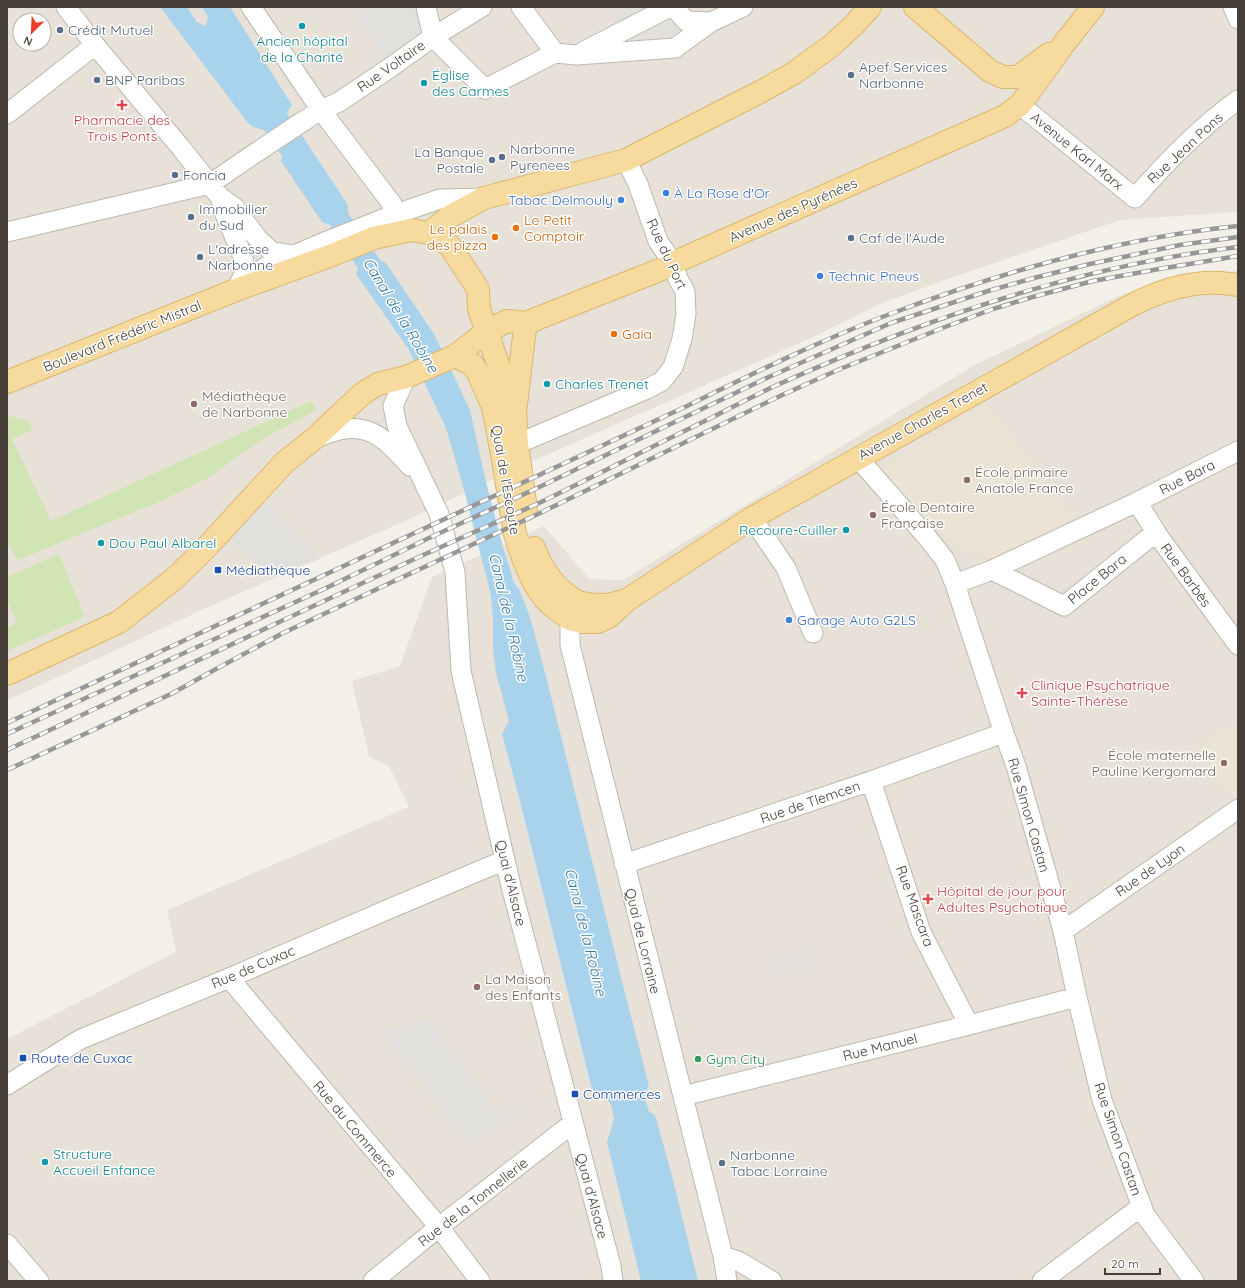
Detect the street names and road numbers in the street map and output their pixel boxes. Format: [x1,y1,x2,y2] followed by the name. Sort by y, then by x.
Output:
[354,36,428,96] street label: Rue Voltaire
[1027,108,1127,194] street label: Avenue Karl Marx
[1144,108,1226,188] street label: Rue Jean Pons
[726,174,860,246] street label: Avenue des Pyrénées
[643,216,691,293] street label: Rue du Port
[40,296,204,376] street label: Boulevard Frédéric Mistral
[855,378,991,464] street label: Avenue Charles Trenet
[487,424,525,536] street label: Quai de l'Escoute
[1156,455,1218,499] street label: Rue Bara
[1157,539,1215,611] street label: Rue Barbès
[1064,550,1130,608] street label: Place Bara
[1004,756,1054,874] street label: Rue Simon Castan
[758,776,862,828] street label: Rue de Tlemcen
[492,838,530,928] street label: Quai d'Alsace
[1112,839,1188,901] street label: Rue de Lyon
[892,863,938,949] street label: Rue Mascara
[621,886,665,996] street label: Quai de Lorraine
[209,941,297,993] street label: Rue de Cuxac
[841,1029,919,1065] street label: Rue Manuel
[309,1077,401,1181] street label: Rue du Commerce
[1090,1080,1146,1198] street label: Rue Simon Castan
[572,1151,612,1241] street label: Quai d'Alsace
[414,1153,532,1251] street label: Rue de la Tonnellerie

